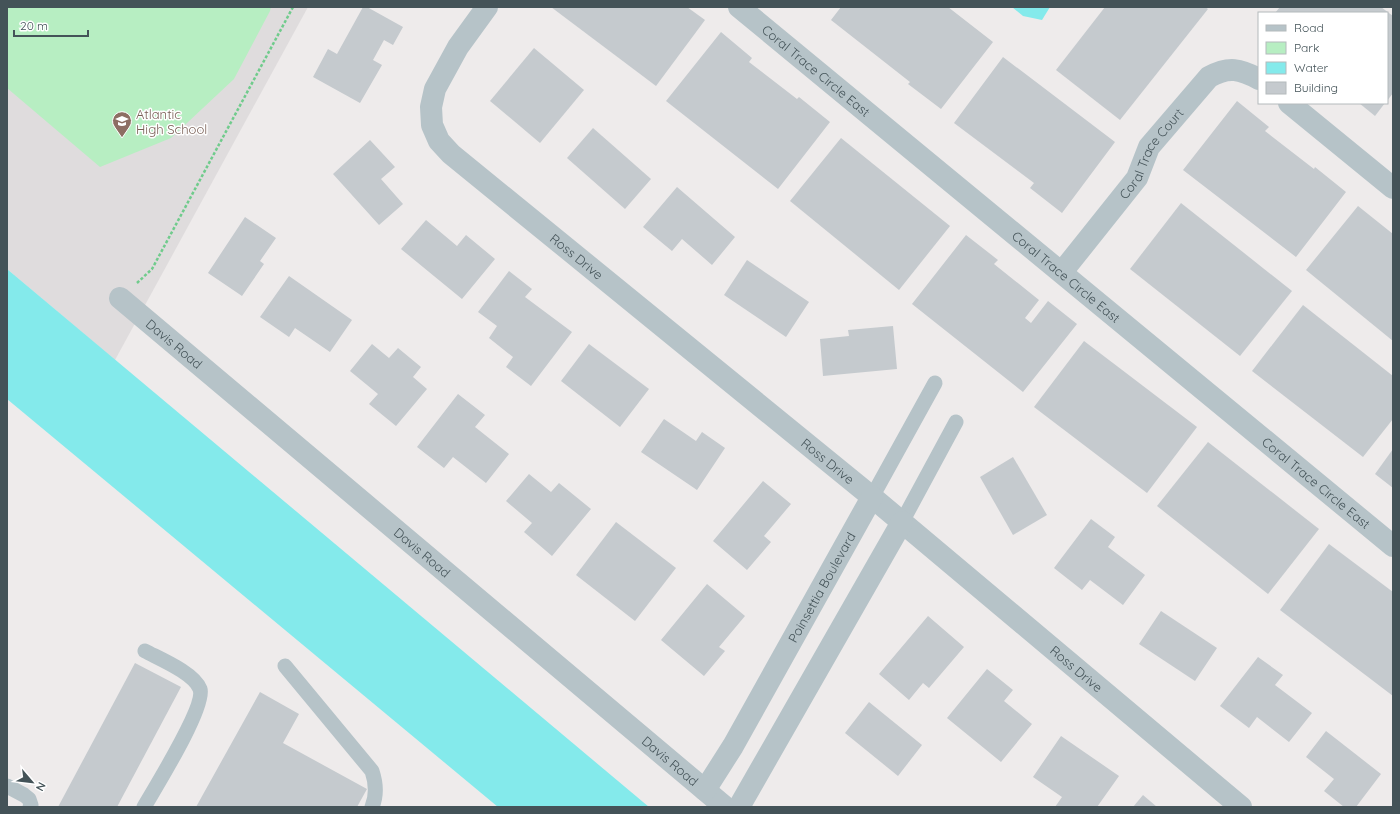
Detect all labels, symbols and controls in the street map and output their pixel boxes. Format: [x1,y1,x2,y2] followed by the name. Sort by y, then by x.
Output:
[14,12,88,38] scale bar
[1258,12,1388,104] legend
[20,18,48,33] text: 20 m
[1294,20,1324,35] text: Road
[759,21,874,120] street label: Coral Trace Circle East
[1294,40,1319,55] text: Park
[1294,60,1329,75] text: Water
[1294,80,1338,95] text: Building
[1116,105,1187,202] street label: Coral Trace Court
[136,106,207,137] place label: Atlantic High School
[111,110,133,138] school or university icon: Atlantic High School
[1009,227,1124,326] street label: Coral Trace Circle East
[547,230,606,283] street label: Ross Drive
[143,315,206,372] street label: Davis Road
[1259,433,1374,532] street label: Coral Trace Circle East
[798,435,858,487] street label: Ross Drive
[391,524,454,581] street label: Davis Road
[785,529,859,645] street label: Poinsettia Boulevard
[1047,642,1106,695] street label: Ross Drive
[639,733,702,789] street label: Davis Road
[12,762,52,802] north arrow
[33,780,49,794] text: N

